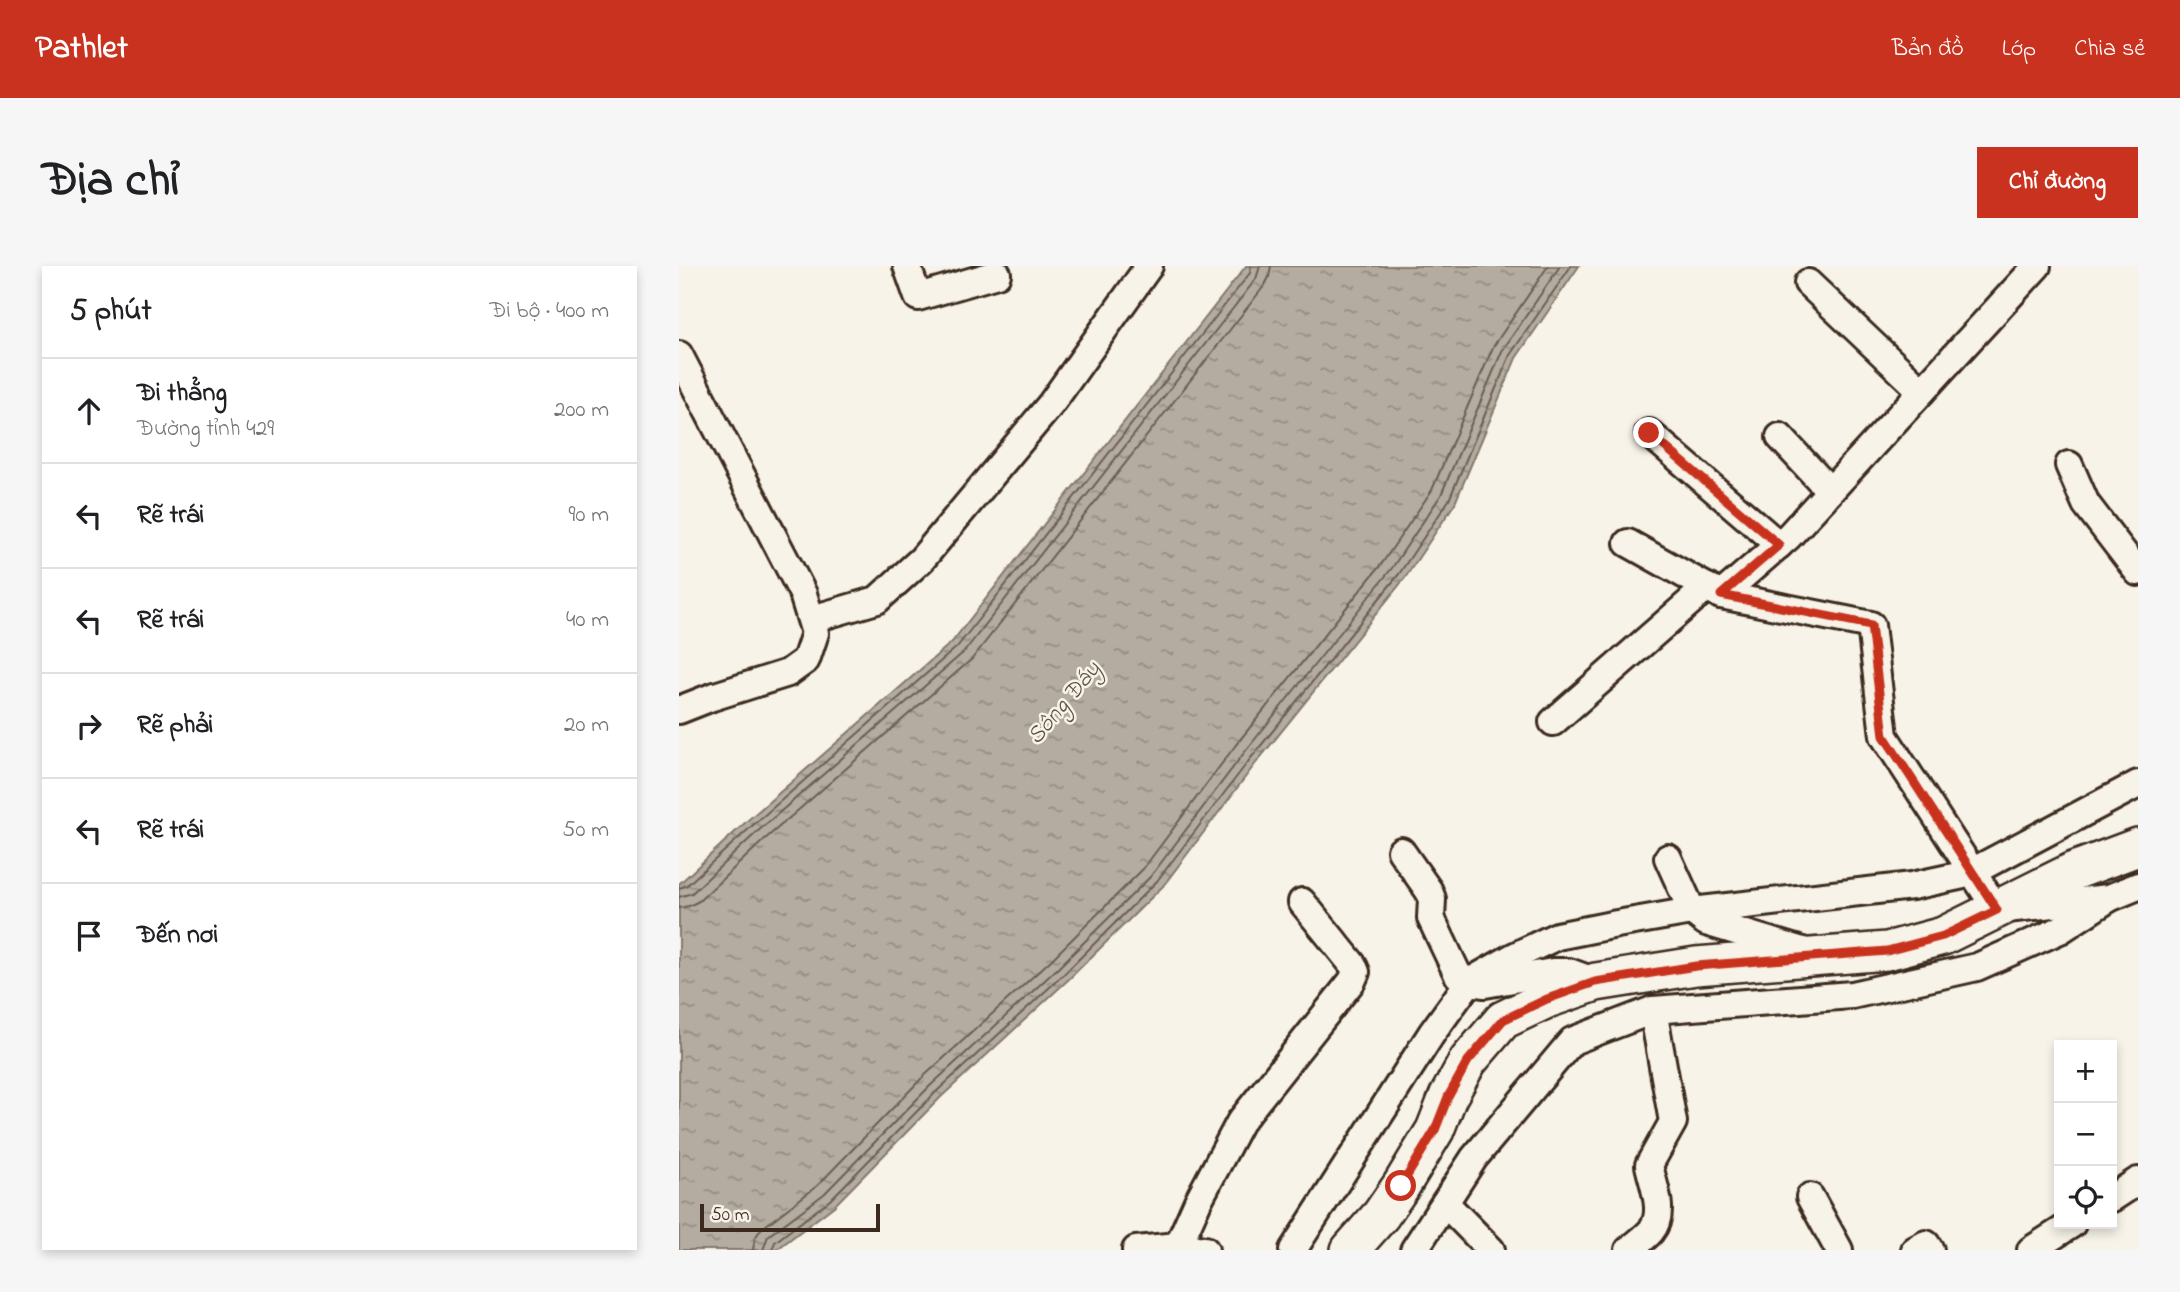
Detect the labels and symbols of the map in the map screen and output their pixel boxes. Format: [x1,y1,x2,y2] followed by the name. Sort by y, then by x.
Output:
[1633,417,1664,448] route end
[1019,654,1111,753] water label: Sông Đáy
[1385,1170,1416,1201] route start
[700,1201,880,1233] scale bar

